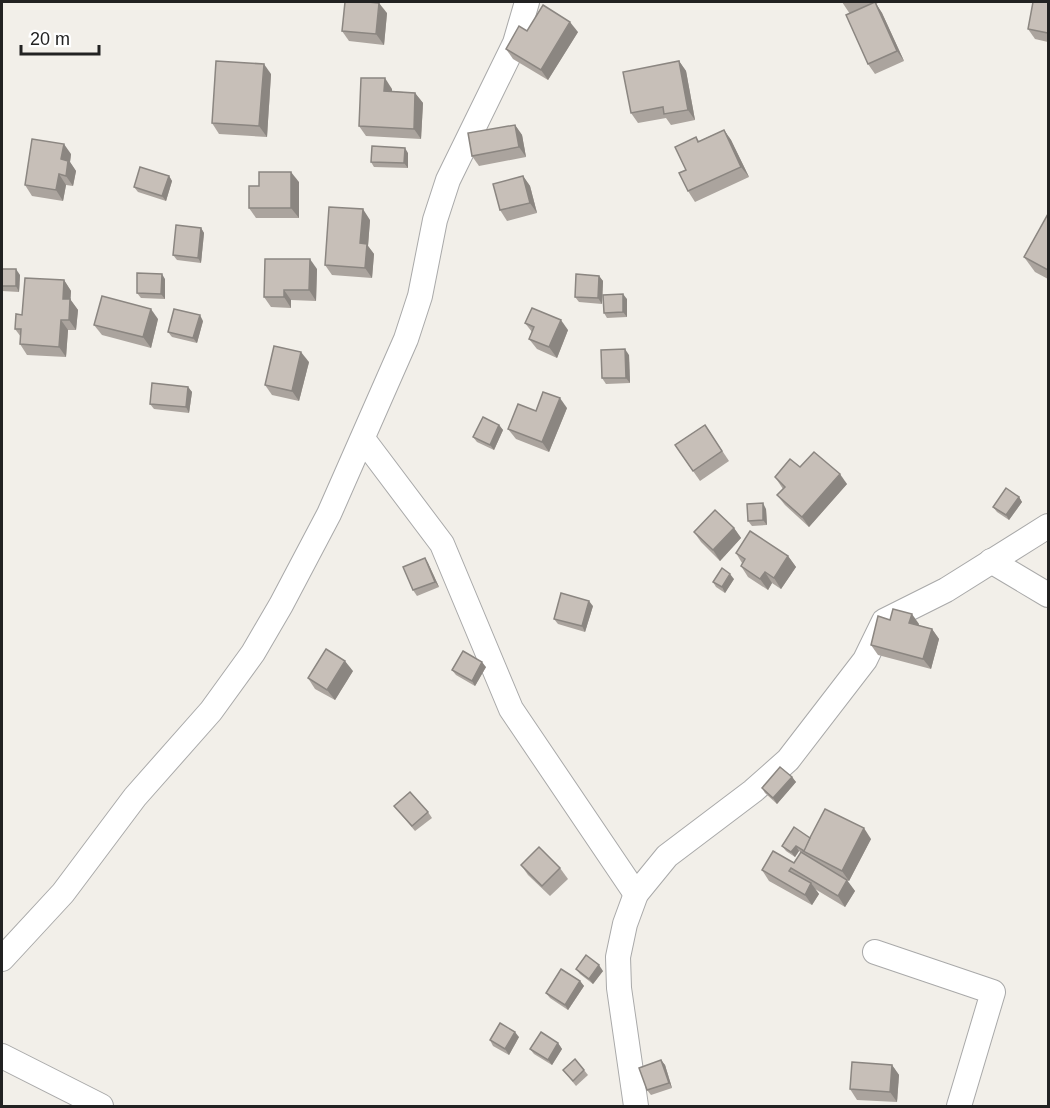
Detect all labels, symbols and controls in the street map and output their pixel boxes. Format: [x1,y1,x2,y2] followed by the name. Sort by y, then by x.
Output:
[21,18,99,56] scale bar
[30,29,70,49] text: 20 m

